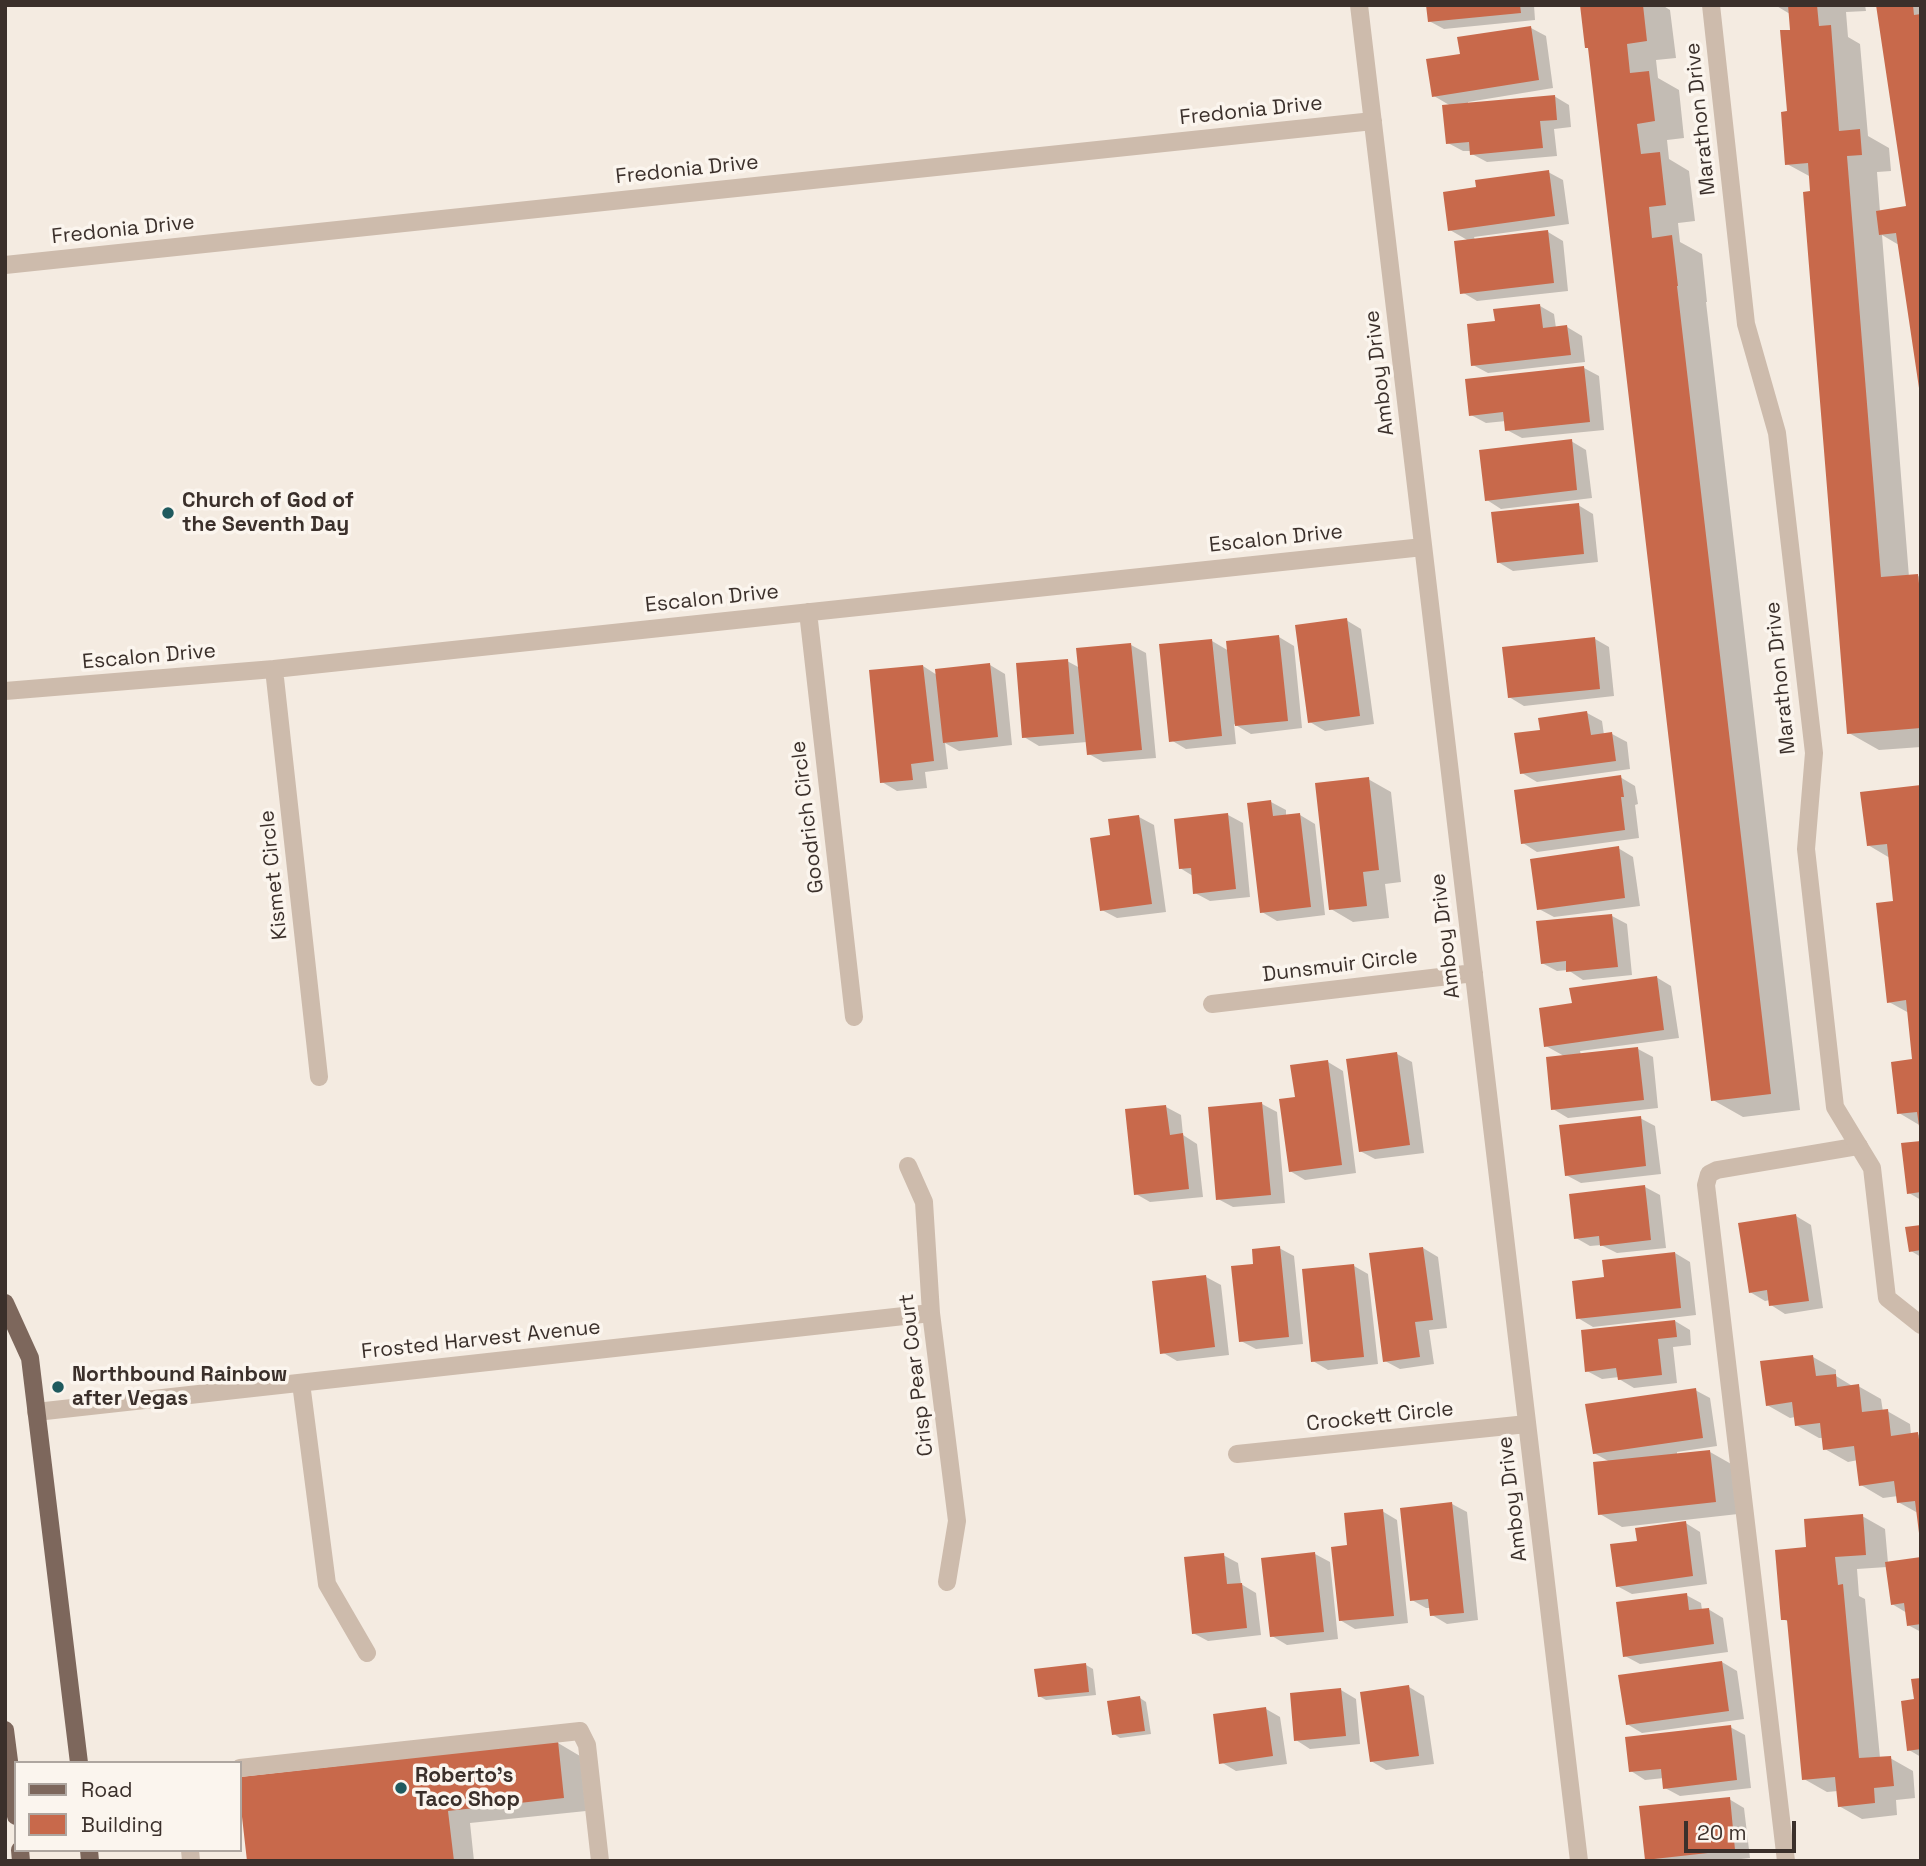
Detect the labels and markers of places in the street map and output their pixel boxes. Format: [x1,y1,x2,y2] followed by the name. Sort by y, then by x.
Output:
[182,488,354,538] place label: Church of God of the Seventh Day
[160,505,176,521] marker: Church of God of the Seventh Day
[72,1362,287,1412] place label: Northbound Rainbow after Vegas
[50,1379,66,1395] marker: Northbound Rainbow after Vegas
[415,1763,520,1813] place label: Roberto's Taco Shop
[393,1780,409,1796] marker: Roberto's Taco Shop

